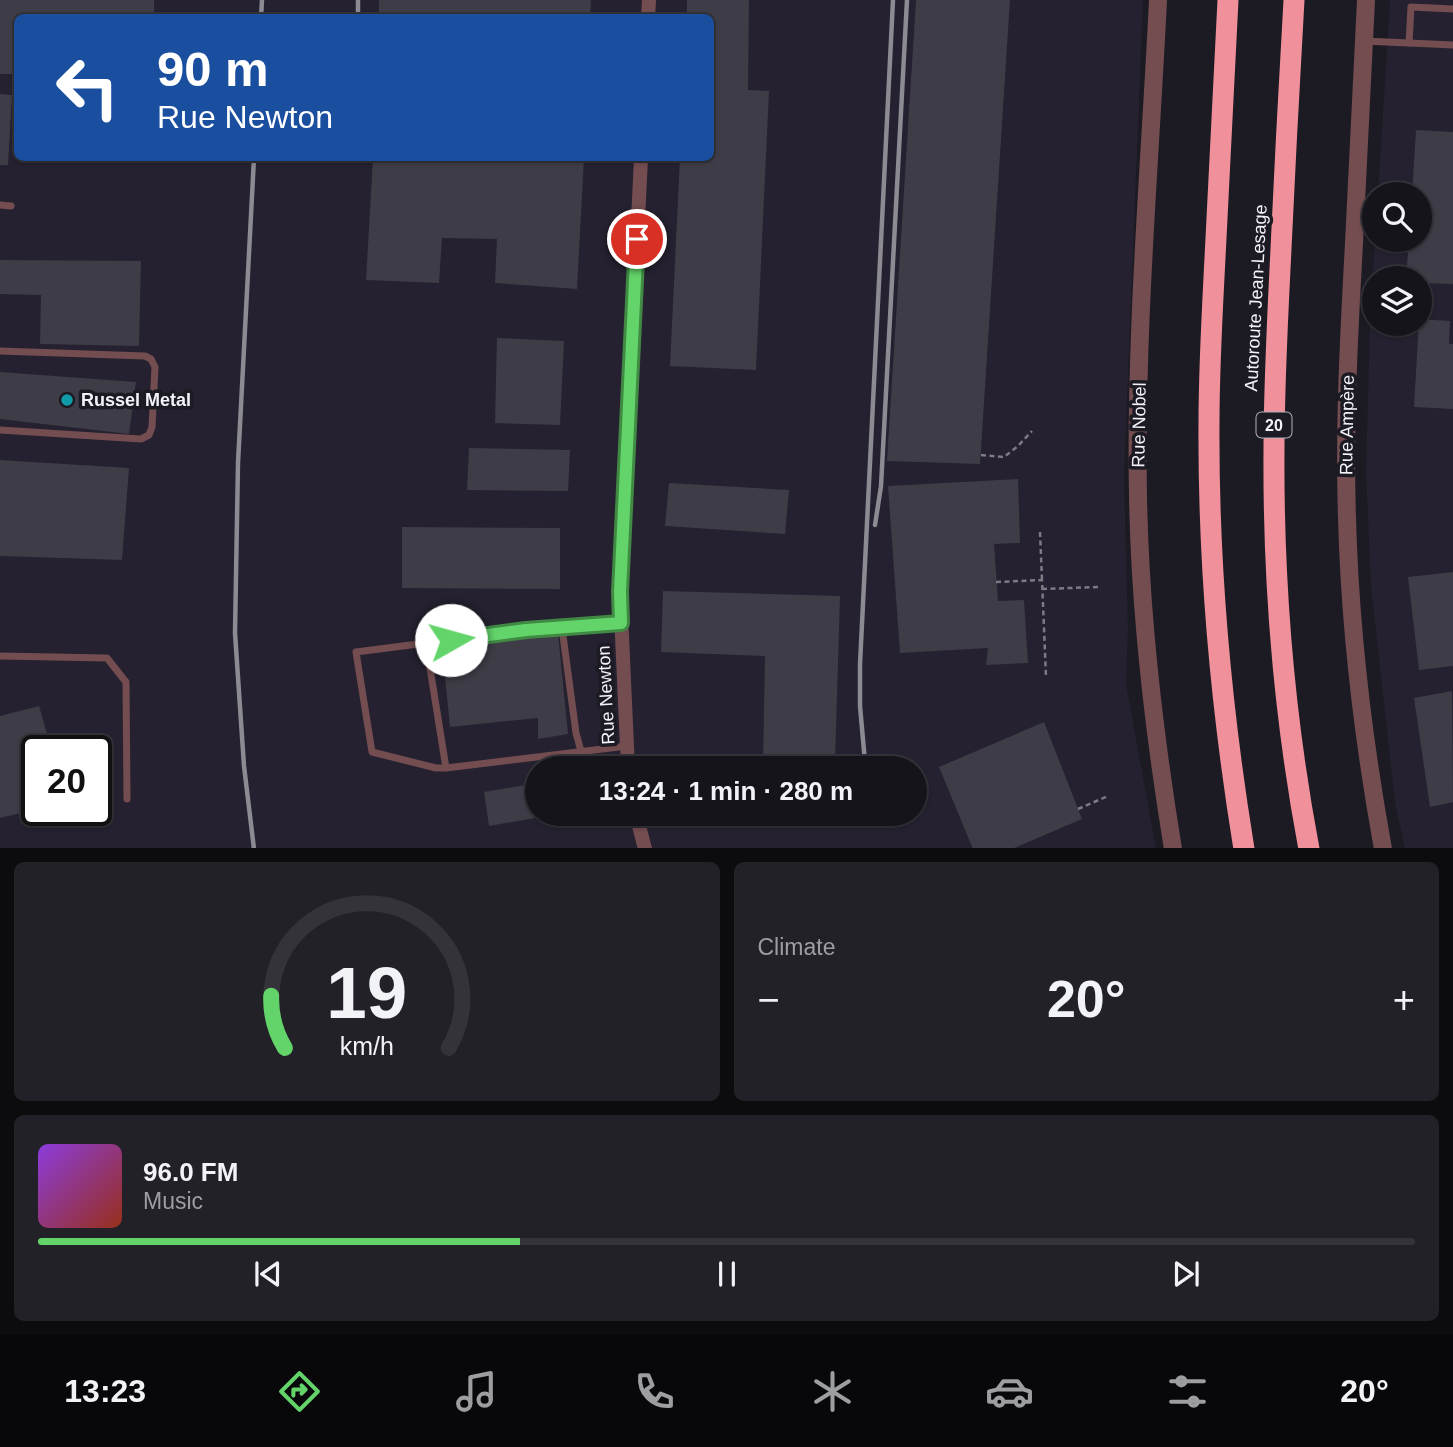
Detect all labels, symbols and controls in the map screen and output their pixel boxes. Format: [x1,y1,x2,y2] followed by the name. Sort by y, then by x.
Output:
[42,42,133,133] icon: left
[157,42,269,96] text: 90 m
[157,99,333,135] text: Rue Newton
[1362,182,1432,336] map controls
[1362,182,1432,252] button: search
[1241,204,1271,392] street label: Autoroute Jean-Lesage
[607,209,667,269] pin
[618,220,656,258] icon: arrive
[1362,266,1432,336] button: layers
[1336,375,1358,475] street label: Rue Ampère
[1128,382,1150,468] street label: Rue Nobel
[81,390,191,410] place label: Russel Metal
[59,392,75,408] marker: Russel Metal
[1256,412,1292,438] road number: 20
[414,603,488,677] position arrow
[593,645,619,745] street label: Rue Newton
[21,735,112,826] speed limit sign: 20
[599,776,853,806] text: 13:24 · 1 min · 280 m
[758,934,835,960] text: Climate
[326,952,407,1033] text: 19
[1047,970,1126,1028] text: 20°
[758,979,780,1021] text: −
[1393,979,1415,1021] text: +
[340,1031,394,1059] text: km/h
[143,1157,238,1187] text: 96.0 FM
[143,1188,203,1214] text: Music
[249,1255,287,1293] icon: previous
[708,1255,746,1293] icon: pause
[1167,1255,1205,1293] icon: next
[275,1367,324,1416] icon: directions
[452,1367,501,1416] icon: music
[630,1367,679,1416] icon: phone
[808,1367,857,1416] icon: climate
[985,1367,1034,1416] icon: car
[1163,1367,1212,1416] icon: filters
[64,1373,146,1409] text: 13:23
[1340,1373,1389,1409] text: 20°

